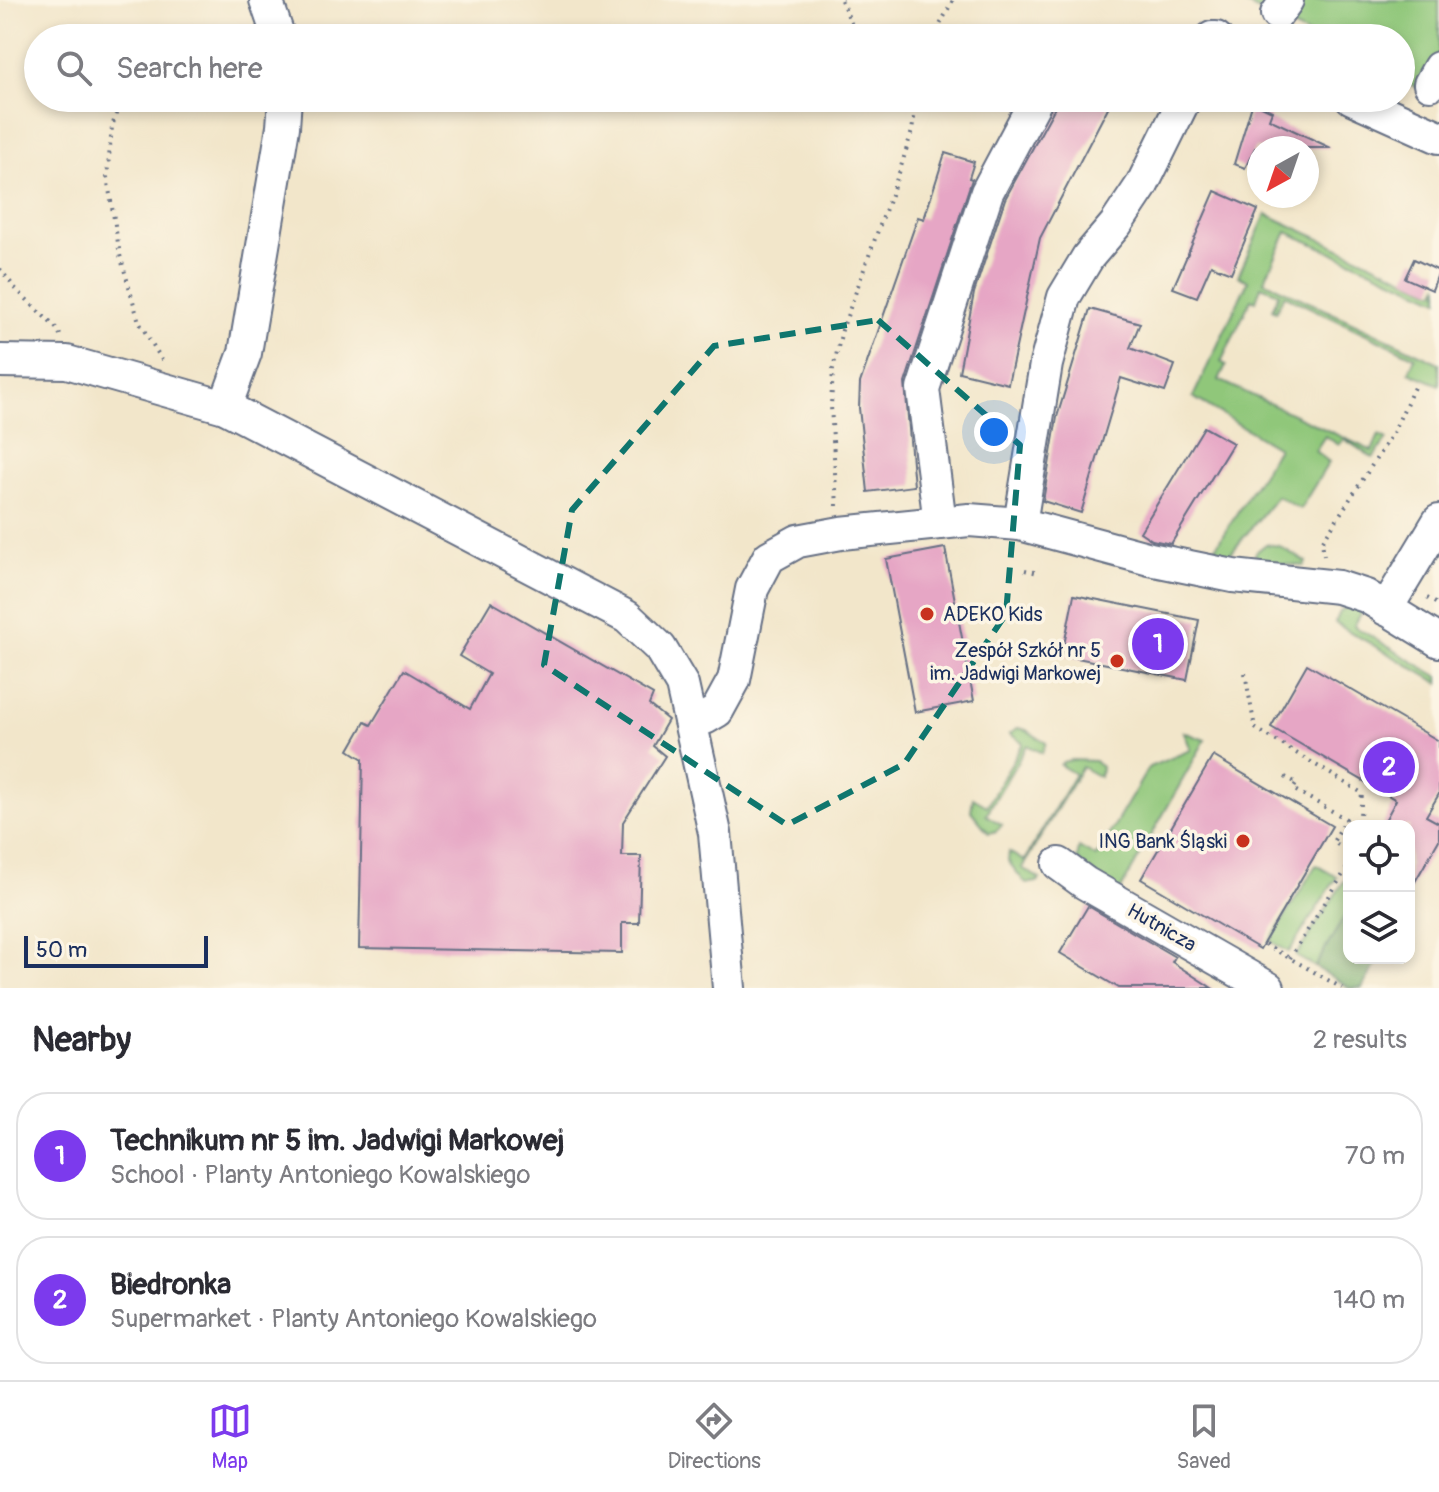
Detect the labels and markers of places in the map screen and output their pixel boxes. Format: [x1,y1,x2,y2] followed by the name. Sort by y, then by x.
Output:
[943,602,1042,627] place label: ADEKO Kids
[918,605,936,623] marker: ADEKO Kids
[1132,614,1184,674] pin: 1
[930,638,1101,686] place label: Zespół Szkół nr 5 im. Jadwigi Markowej
[1108,652,1126,670] marker: Zespół Szkół nr 5 im. Jadwigi Markowej
[1363,737,1415,797] pin: 2
[1098,829,1227,854] place label: ING Bank Śląski
[1234,832,1252,850] marker: ING Bank Śląski

